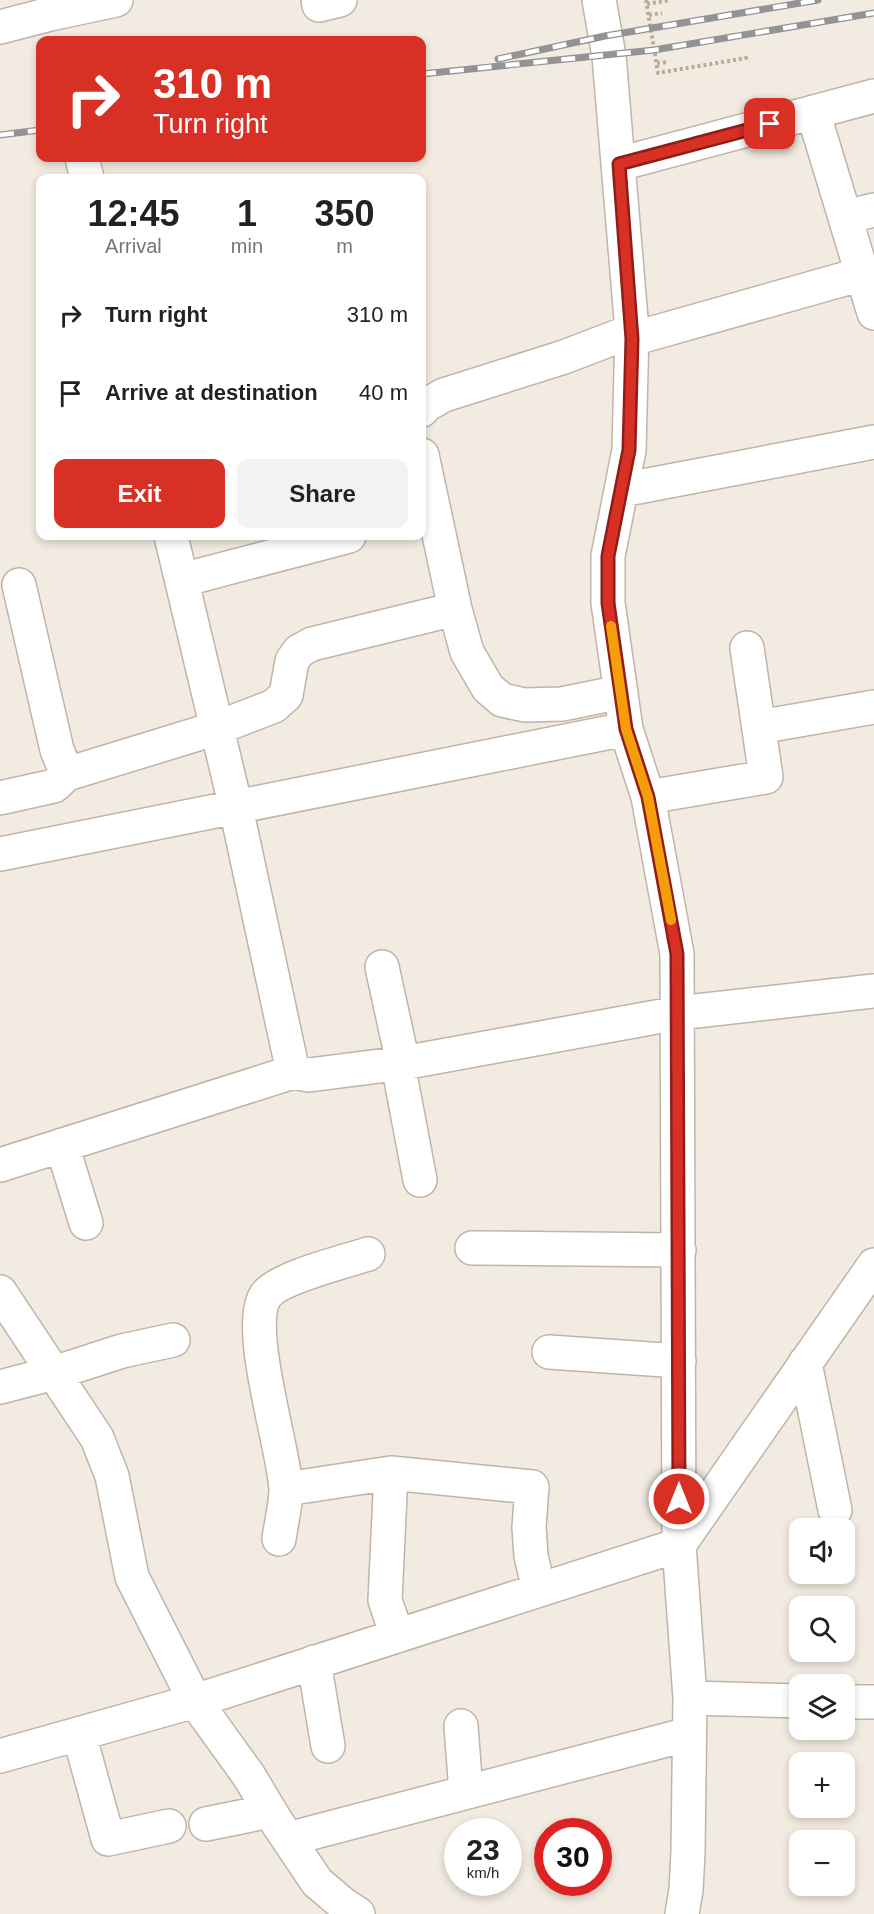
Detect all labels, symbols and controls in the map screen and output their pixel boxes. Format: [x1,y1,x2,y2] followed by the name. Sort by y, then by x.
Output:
[54,60,132,138] icon: right
[153,60,272,107] text: 310 m
[744,98,795,149] pin
[753,107,786,140] icon: arrive
[153,109,268,139] text: Turn right
[87,193,179,234] text: 12:45
[237,193,257,234] text: 1
[314,193,375,234] text: 350
[105,235,162,257] text: Arrival
[231,235,263,257] text: min
[336,235,353,257] text: m
[54,299,87,332] icon: right
[105,302,207,327] text: Turn right
[347,302,408,327] text: 310 m
[54,377,87,410] icon: arrive
[105,380,318,405] text: Arrive at destination
[359,380,408,405] text: 40 m
[54,459,225,528] button: Exit
[237,459,408,528] button: Share
[647,1467,711,1531] position arrow
[789,1518,855,1896] map controls
[789,1518,855,1584] button: sound
[789,1596,855,1662] button: search
[789,1674,855,1740] button: layers
[789,1752,855,1818] button: +
[534,1818,612,1896] speed limit sign: 30
[789,1830,855,1896] button: −
[466,1833,500,1866] text: 23
[467,1864,499,1881] text: km/h

